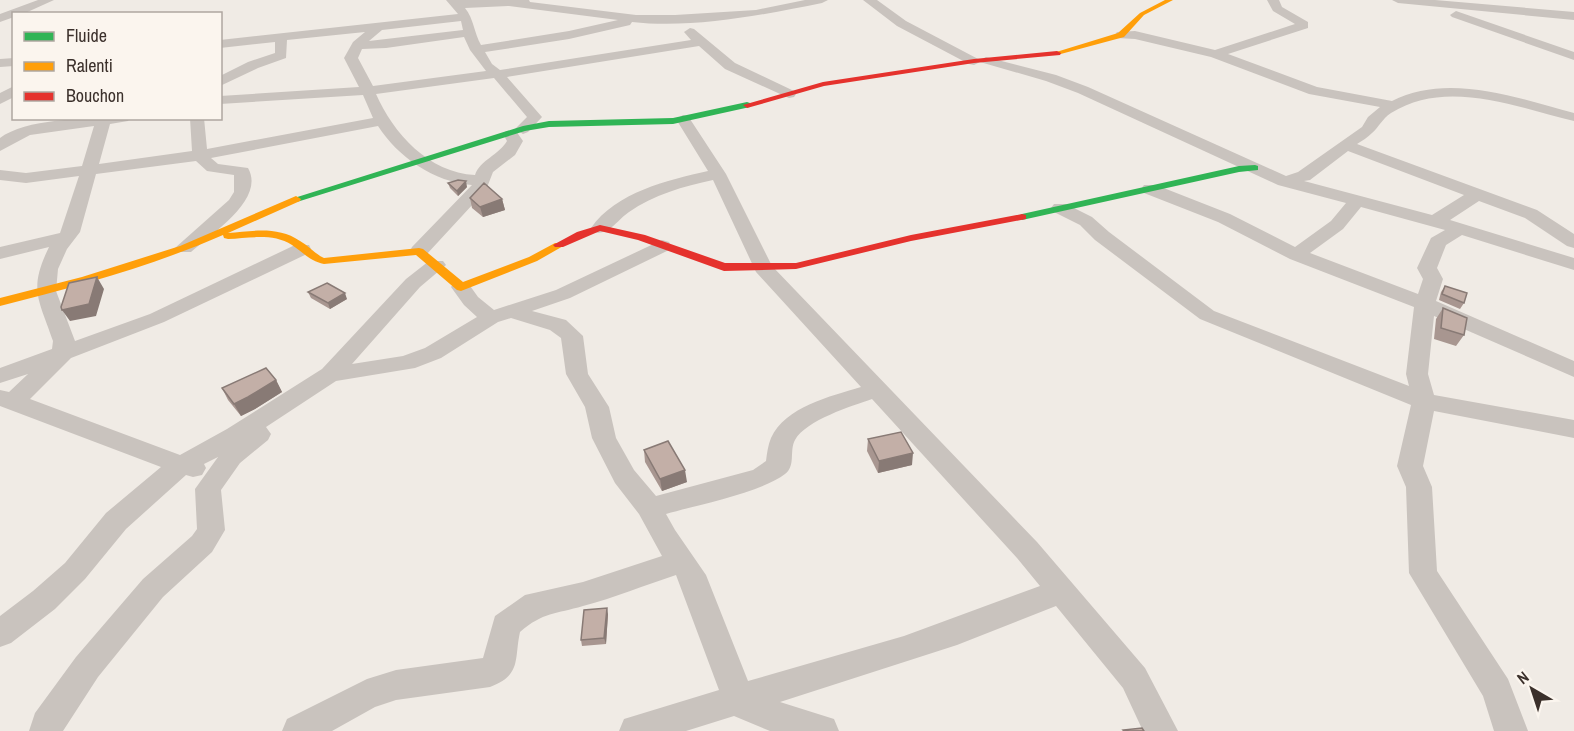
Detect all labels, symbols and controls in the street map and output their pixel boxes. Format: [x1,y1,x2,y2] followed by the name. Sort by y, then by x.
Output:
[12,12,222,120] legend
[66,23,107,48] text: Fluide
[66,53,113,78] text: Ralenti
[66,83,124,108] text: Bouchon
[1502,659,1562,719] north arrow
[1512,666,1533,689] text: N

